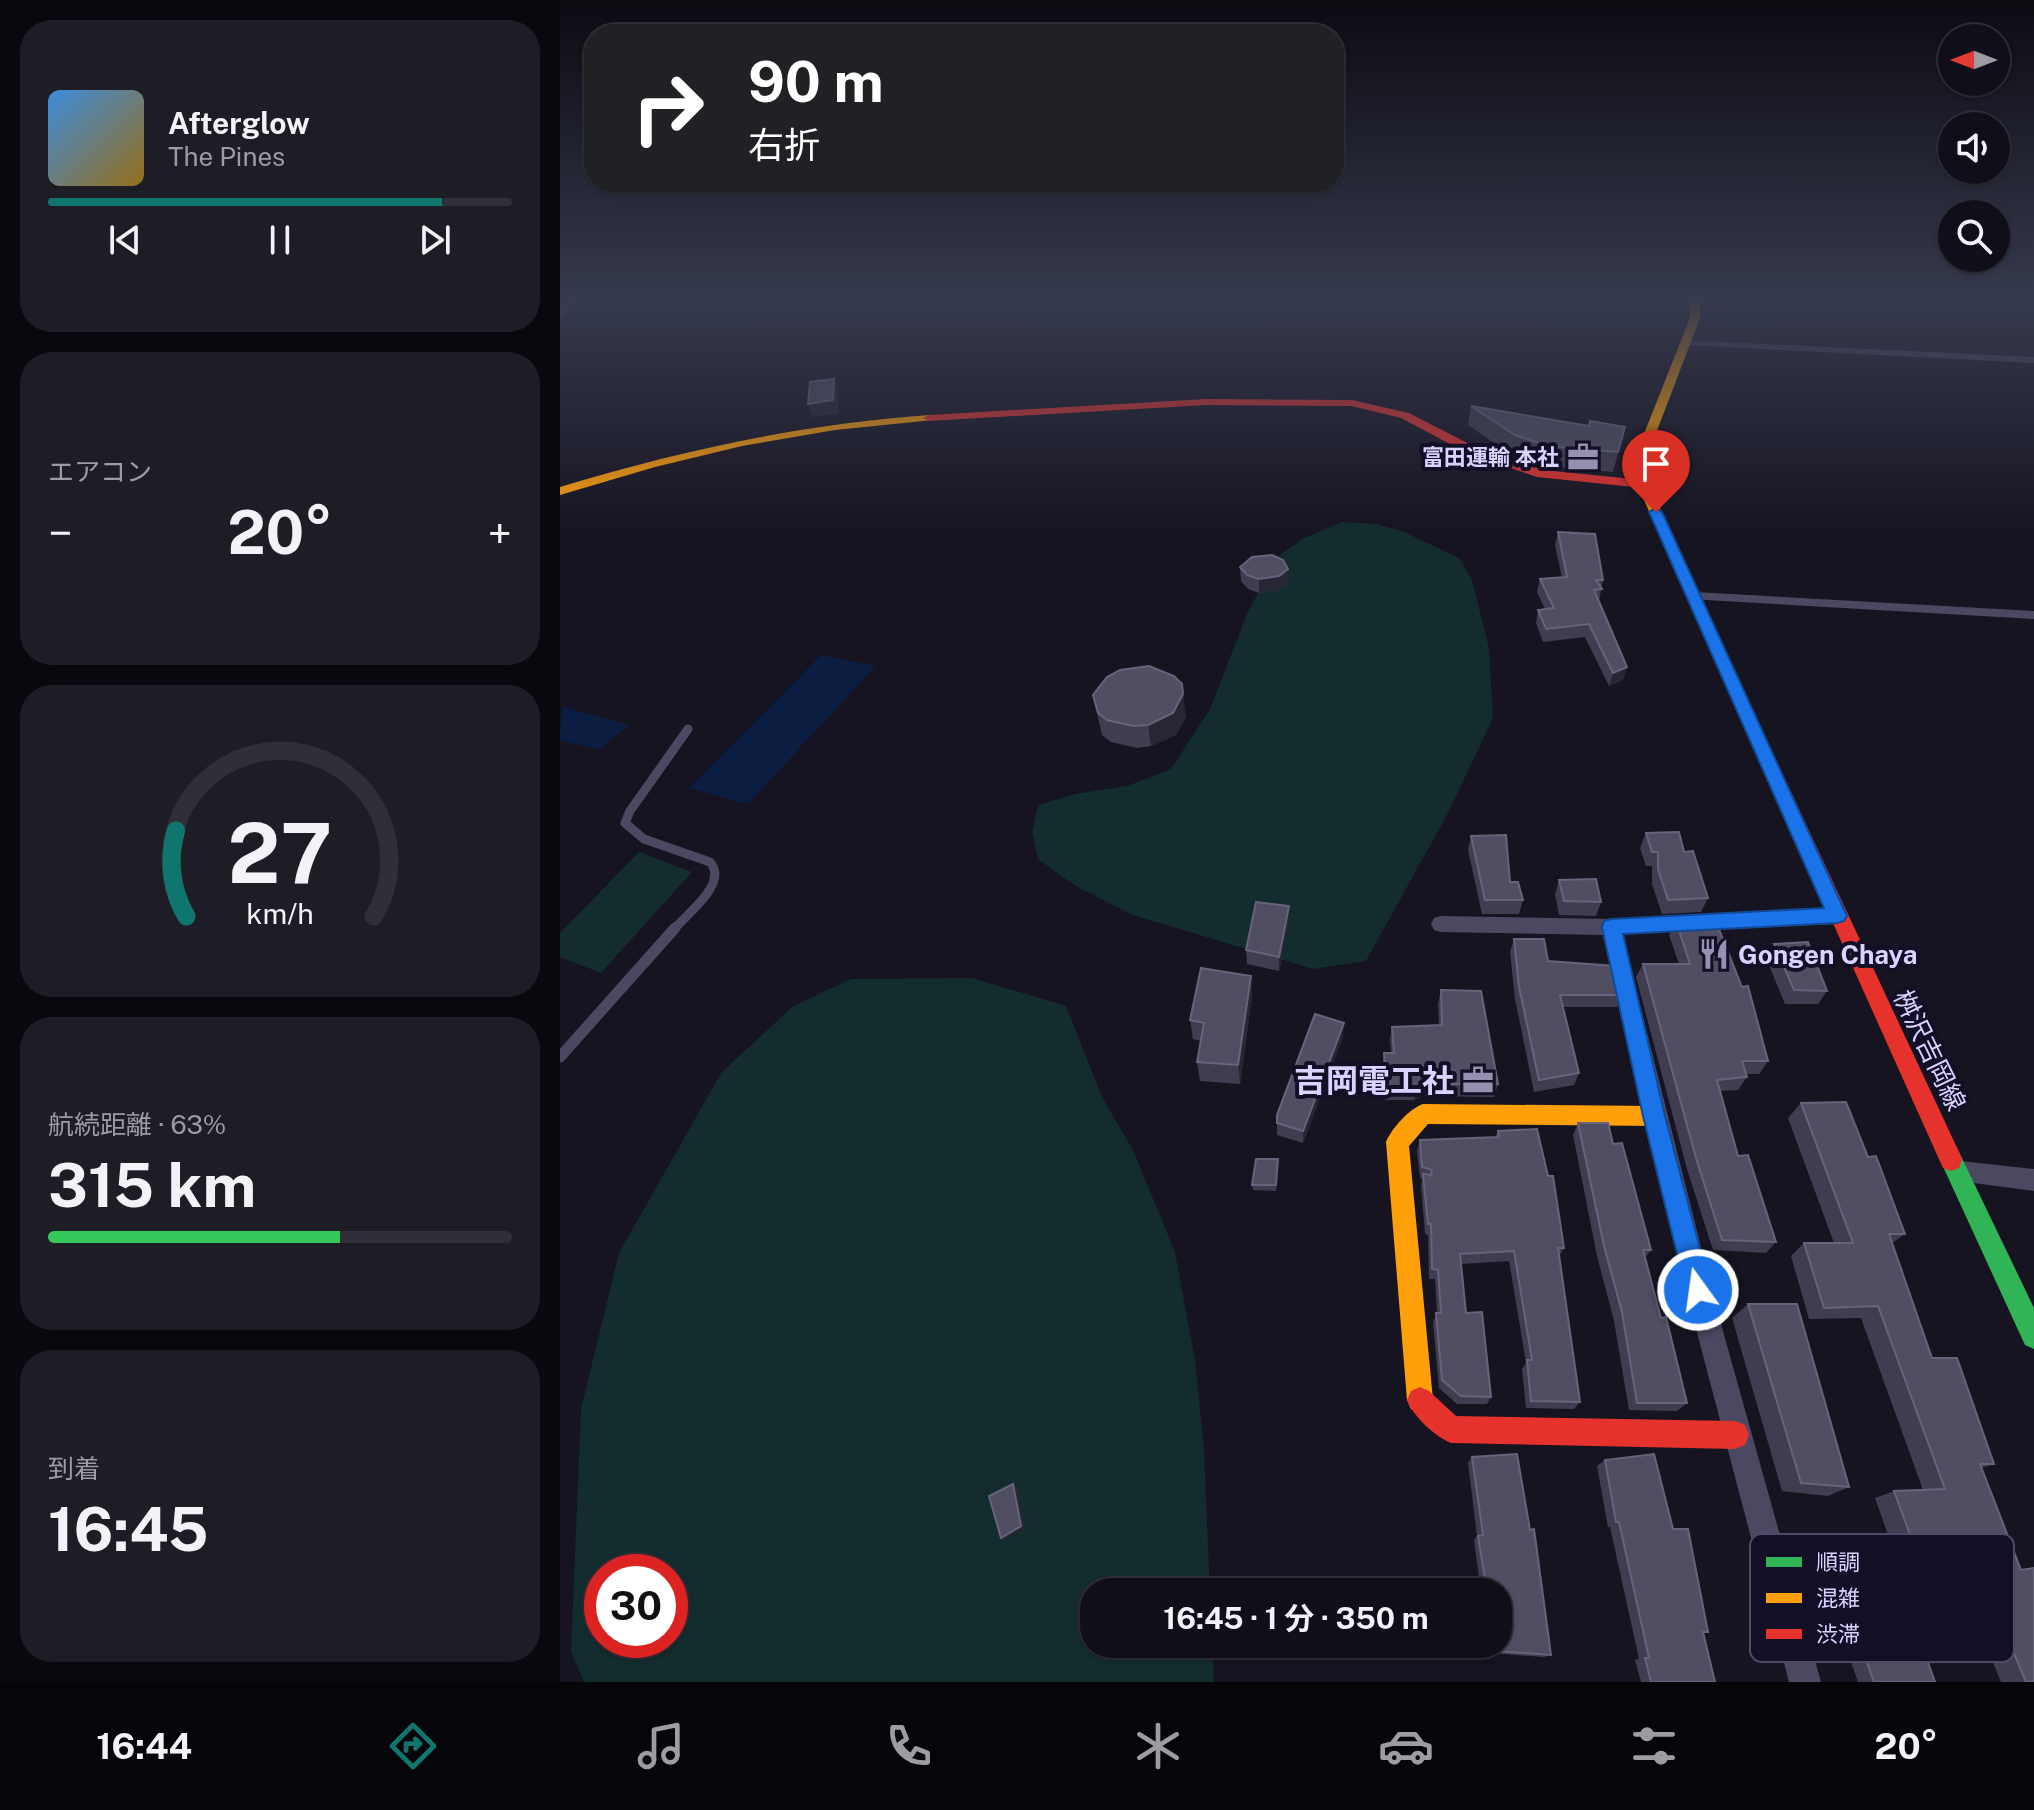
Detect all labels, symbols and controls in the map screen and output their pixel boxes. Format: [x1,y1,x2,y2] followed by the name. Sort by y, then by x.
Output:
[1938,24,2010,96] north arrow
[1938,24,2010,272] map controls
[748,49,884,115] text: 90 m
[616,56,720,160] icon: right
[168,105,310,141] text: Afterglow
[1938,112,2010,184] button: sound
[748,124,820,166] text: 右折
[168,141,285,172] text: The Pines
[1938,200,2010,272] button: search
[103,218,147,262] icon: previous
[258,218,302,262] icon: pause
[413,218,457,262] icon: next
[1622,430,1690,512] pin
[1566,440,1600,474] office icon: 富田運輸 本社
[1634,442,1678,486] icon: arrive
[1422,444,1559,470] place label: 富田運輸 本社
[48,456,152,487] text: エアコン
[227,497,333,568] text: 20°
[48,507,72,559] text: −
[488,507,512,559] text: +
[228,804,332,902] text: 27
[246,897,314,930] text: km/h
[1697,937,1731,971] restaurant icon: Gongen Chaya
[1738,939,1918,970] place label: Gongen Chaya
[1888,985,1972,1115] street label: 桝沢吉岡線
[1294,1062,1454,1099] place label: 吉岡電工社
[1461,1063,1495,1097] office icon: 吉岡電工社
[48,1109,226,1140] text: 航続距離 · 63%
[48,1150,256,1221] text: 315 km
[1656,1248,1740,1332] position arrow
[48,1453,100,1484] text: 到着
[48,1494,208,1565] text: 16:45
[1750,1534,2014,1662] legend
[1816,1549,1860,1575] text: 順調
[584,1554,688,1658] speed limit sign: 30
[1816,1585,1860,1611] text: 混雑
[1163,1600,1429,1636] text: 16:45 · 1 分 · 350 m
[1816,1621,1860,1647] text: 渋滞
[385,1718,441,1774] icon: directions
[633,1718,689,1774] icon: music
[881,1718,937,1774] icon: phone
[1130,1718,1186,1774] icon: climate
[1378,1718,1434,1774] icon: car
[1626,1718,1682,1774] icon: filters
[96,1725,192,1767] text: 16:44
[1875,1725,1938,1767] text: 20°

